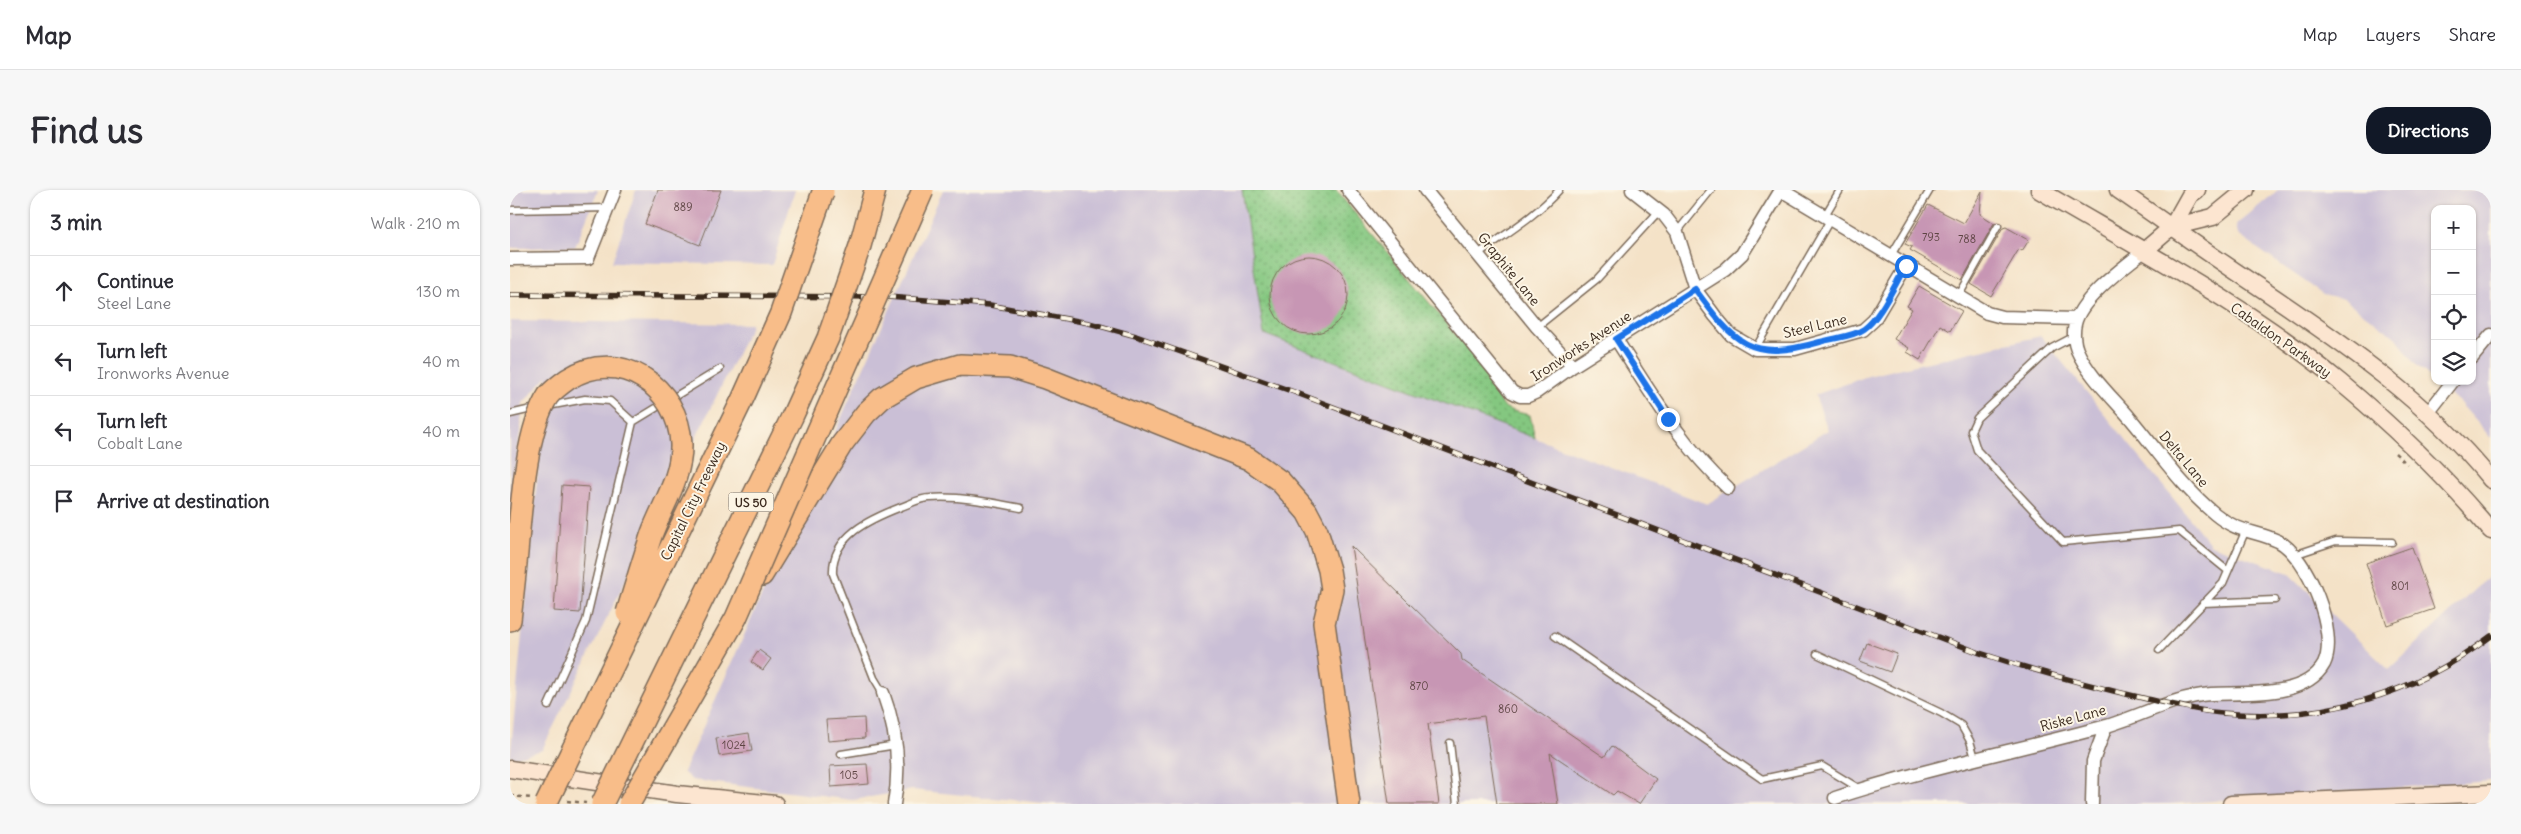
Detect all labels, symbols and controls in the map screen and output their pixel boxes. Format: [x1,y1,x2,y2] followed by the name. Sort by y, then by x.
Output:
[25,20,72,50] text: Map
[2302,23,2337,46] text: Map
[2365,23,2421,46] text: Layers
[2449,23,2496,46] text: Share
[2366,107,2491,154] button: Directions
[30,108,143,152] text: Find us
[674,200,693,214] house number: 889
[2431,205,2476,385] map controls
[2431,205,2476,250] button: +
[50,209,102,236] text: 3 min
[370,213,460,233] text: Walk · 210 m
[1474,229,1544,309] street label: Graphite Lane
[1922,230,1940,244] house number: 793
[1958,232,1976,246] house number: 788
[2431,250,2476,295] button: −
[1895,255,1918,278] route start
[97,269,174,293] text: Continue
[50,277,78,305] icon: ahead
[416,281,460,301] text: 130 m
[97,293,171,313] text: Steel Lane
[2431,295,2476,340] button: locate
[2227,298,2335,382] street label: Cabaldon Parkway
[1528,307,1634,385] street label: Ironworks Avenue
[1781,310,1849,342] street label: Steel Lane
[97,339,167,363] text: Turn left
[2431,340,2476,385] button: layers
[50,347,78,375] icon: left
[422,351,460,371] text: 40 m
[97,363,229,383] text: Ironworks Avenue
[1657,408,1680,431] route end
[97,409,167,433] text: Turn left
[50,417,78,445] icon: left
[422,421,460,441] text: 40 m
[2155,427,2213,491] street label: Delta Lane
[97,433,183,453] text: Cobalt Lane
[656,438,730,564] street label: Capital City Freeway
[50,487,78,515] icon: arrive
[97,489,270,513] text: Arrive at destination
[728,492,774,512] road number: US 50
[2391,579,2409,593] house number: 801
[1410,679,1428,693] house number: 870
[2038,701,2108,735] street label: Riske Lane
[1498,702,1518,716] house number: 860
[722,738,746,752] house number: 1024
[840,768,858,782] house number: 105

